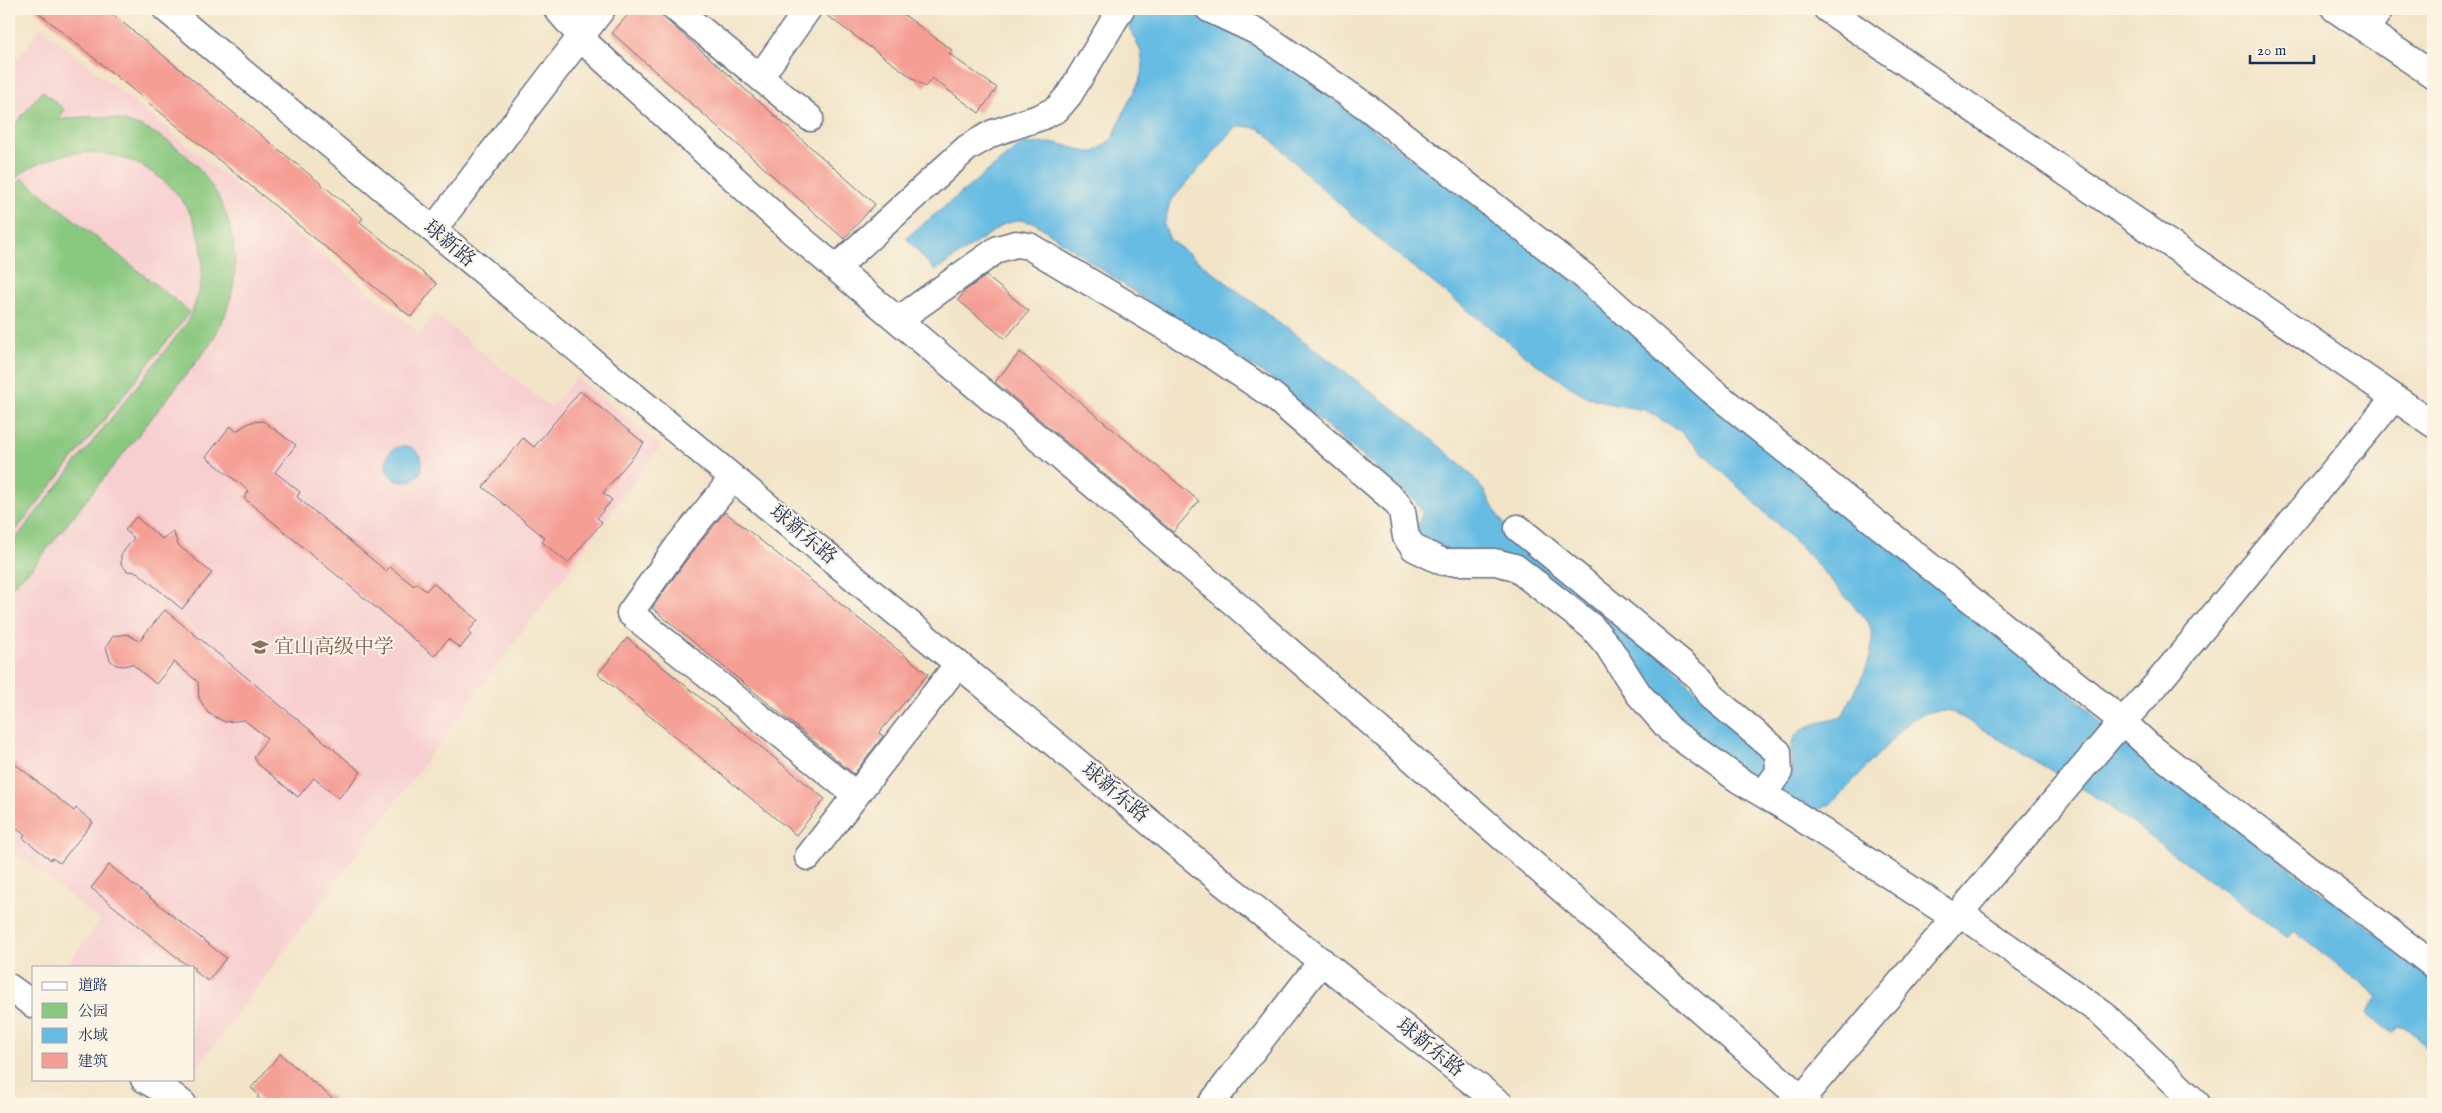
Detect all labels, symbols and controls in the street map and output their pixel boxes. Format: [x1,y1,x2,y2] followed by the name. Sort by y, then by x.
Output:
[2250,32,2313,64] scale bar
[2257,41,2287,60] text: 20 m
[418,215,480,273] street label: 球新路
[764,500,842,570] street label: 球新东路
[274,635,394,660] place label: 宜山高级中学
[250,637,270,657] school or university icon: 宜山高级中学
[1076,758,1154,828] street label: 球新东路
[32,966,195,1080] legend
[78,976,108,995] text: 道路
[78,1002,108,1021] text: 公园
[1391,1013,1469,1083] street label: 球新东路
[78,1026,108,1045] text: 水域
[78,1052,108,1071] text: 建筑

